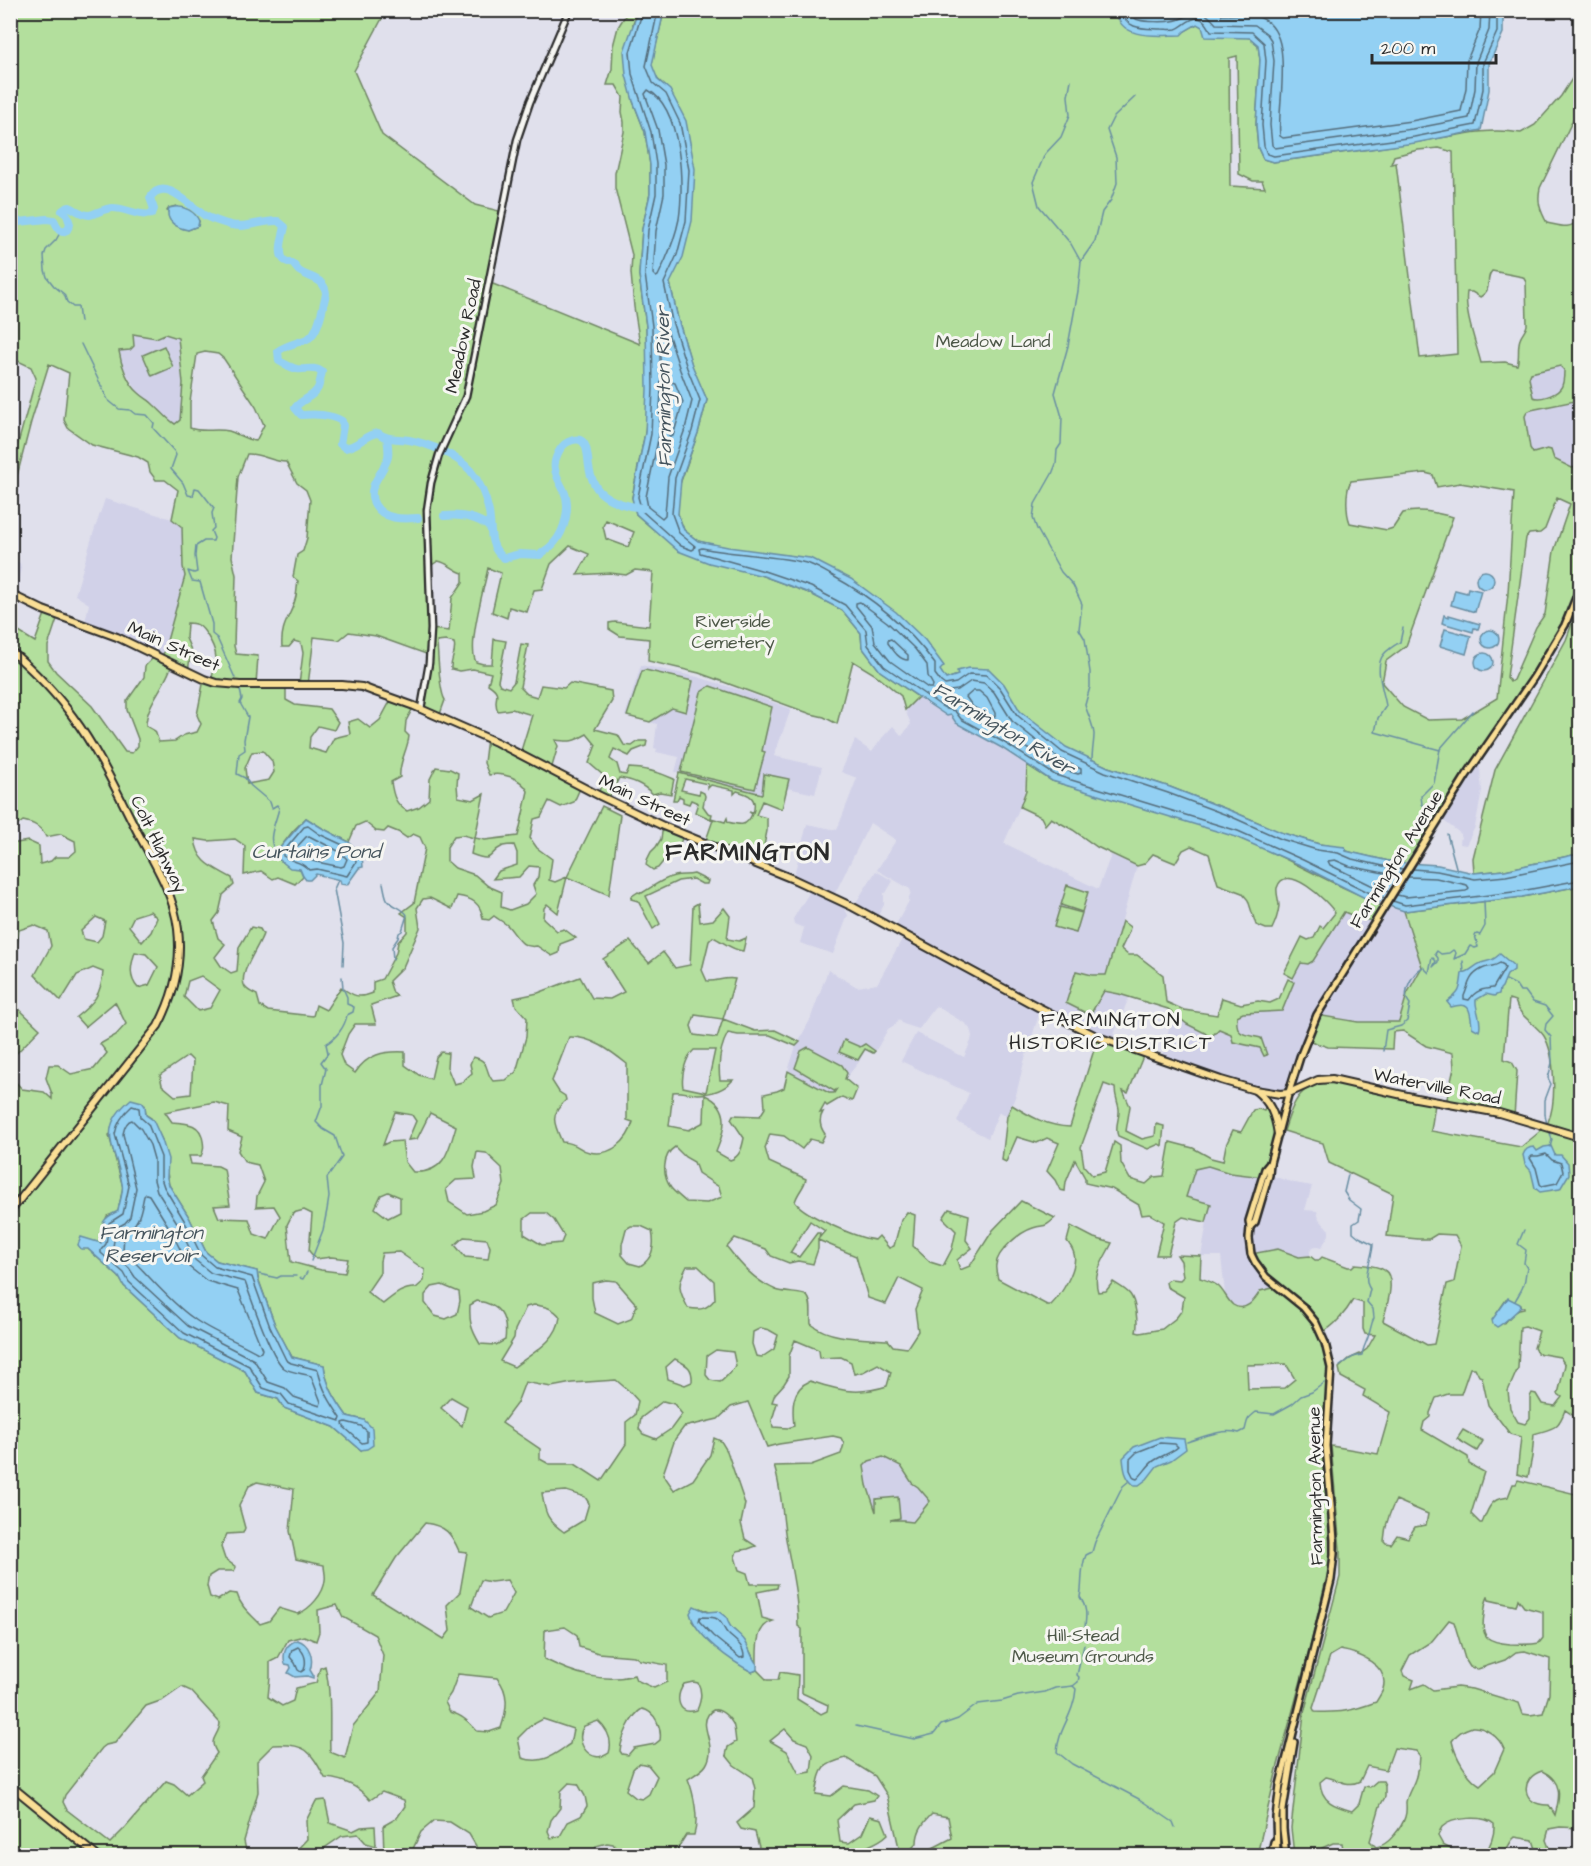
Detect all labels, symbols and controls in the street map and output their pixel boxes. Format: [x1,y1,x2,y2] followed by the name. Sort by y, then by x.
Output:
[1372,27,1496,65] scale bar
[1381,36,1435,61] text: 200 m
[439,277,488,396] street label: Meadow Road
[649,304,680,468] water label: Farmington River
[936,329,1050,354] park label: Meadow Land
[691,609,775,656] park label: Riverside Cemetery
[124,615,225,678] street label: Main Street
[927,675,1081,784] water label: Farmington River
[595,768,695,833] street label: Main Street
[1344,785,1450,934] street label: Farmington Avenue
[123,791,193,898] street label: Colt Highway
[665,836,831,870] district label: FARMINGTON
[252,838,384,866] water label: Curtains Pond
[1009,1006,1213,1057] district label: FARMINGTON HISTORIC DISTRICT
[1371,1062,1503,1111] street label: Waterville Road
[99,1219,205,1270] water label: Farmington Reservoir
[1302,1406,1330,1566] street label: Farmington Avenue
[1012,1623,1154,1669] park label: Hill-Stead Museum Grounds

